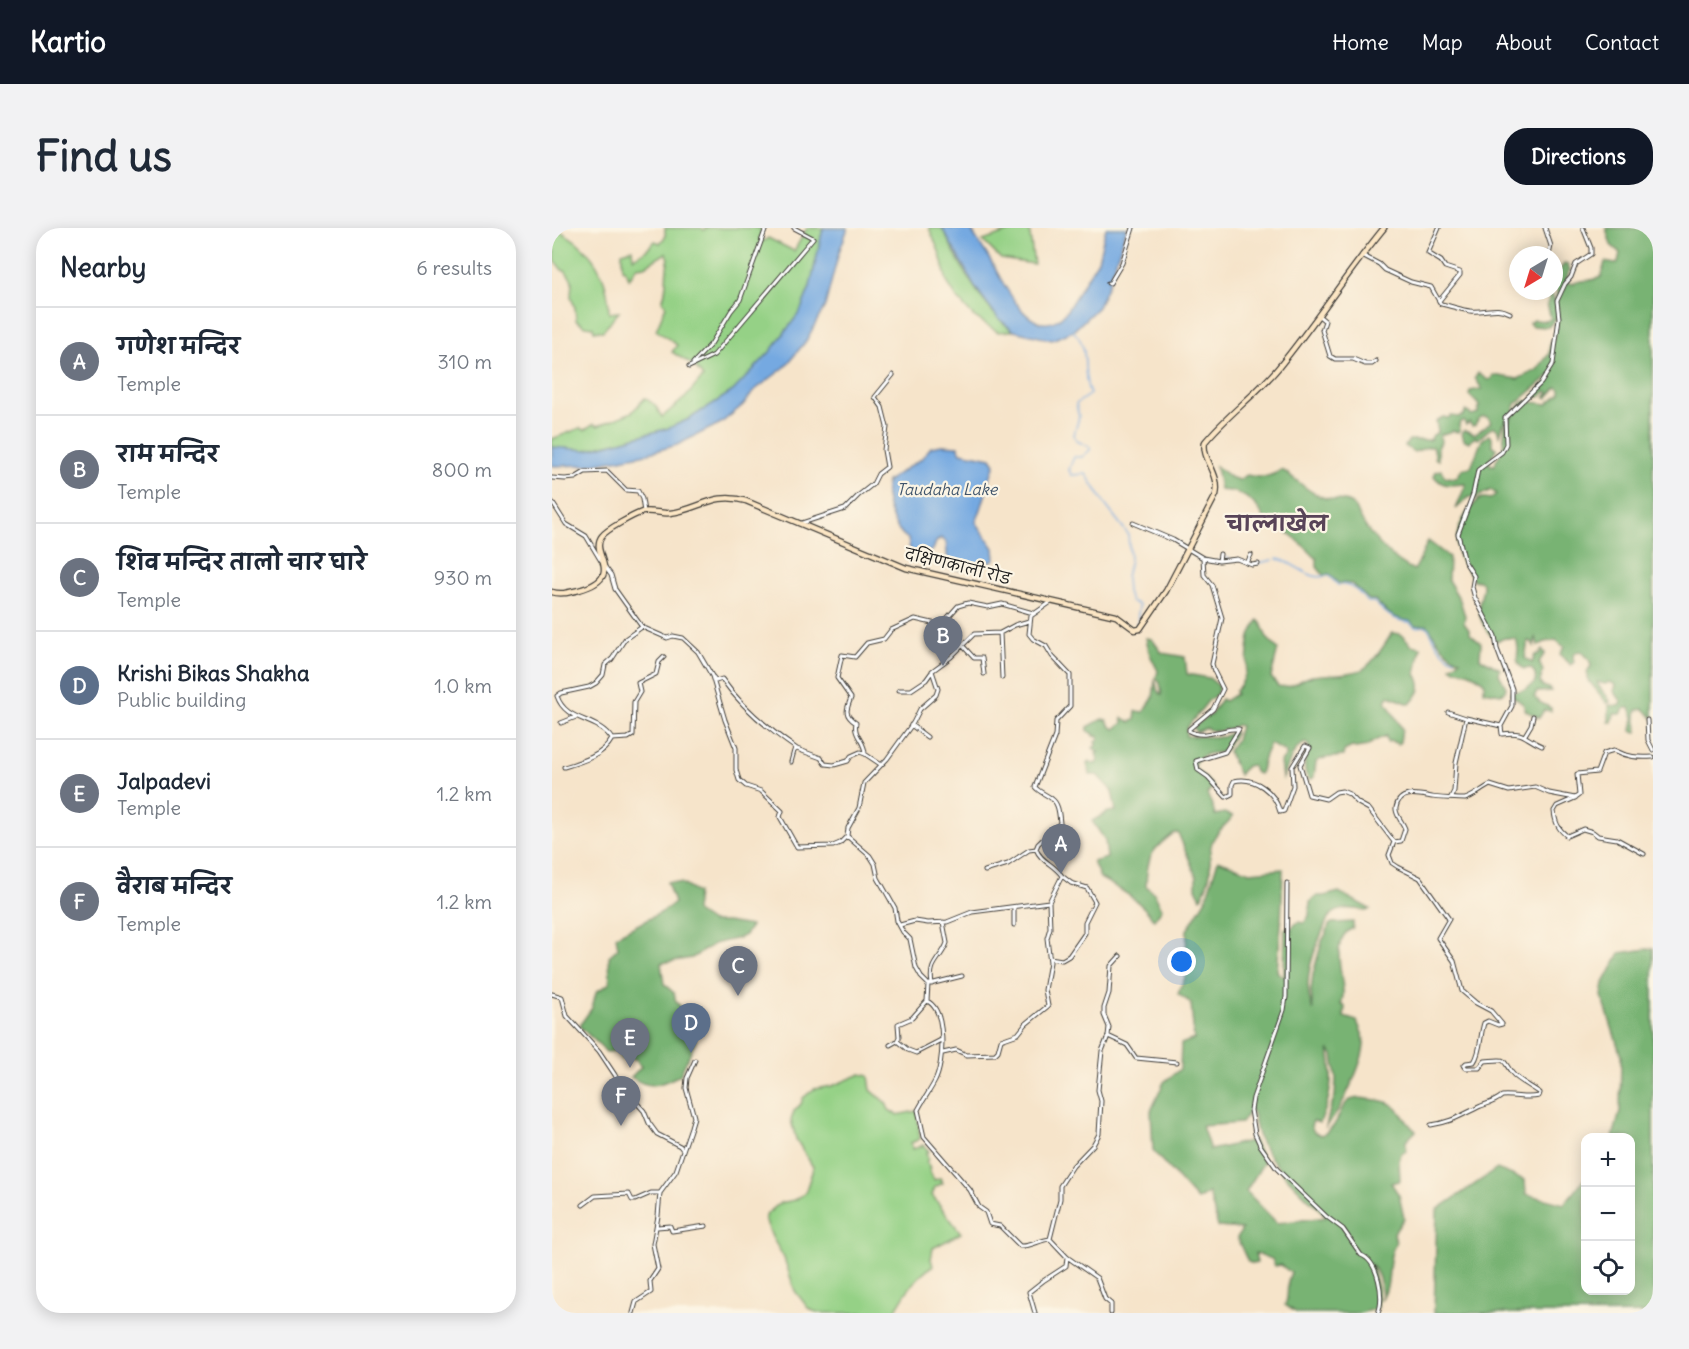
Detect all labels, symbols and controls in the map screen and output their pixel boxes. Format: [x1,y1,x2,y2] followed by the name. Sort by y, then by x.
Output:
[30,24,106,60] text: Kartio
[1332,29,1389,56] text: Home
[1422,29,1463,56] text: Map
[1496,29,1552,56] text: About
[1585,29,1659,56] text: Contact
[1504,128,1653,185] button: Directions
[36,130,172,182] text: Find us
[1509,246,1563,300] north arrow
[60,251,146,284] text: Nearby
[416,255,492,280] text: 6 results
[117,332,240,360] text: गणेश मन्दिर
[73,349,86,374] text: A
[437,349,492,374] text: 310 m
[117,371,181,396] text: Temple
[117,440,218,468] text: राम मन्दिर
[73,457,86,482] text: B
[432,457,492,482] text: 800 m
[117,479,181,504] text: Temple
[897,479,999,499] water label: Taudaha Lake
[1224,508,1330,537] district label: चाल्नाखेल
[902,541,1014,589] street label: दक्षिणकाली रोड
[117,548,367,576] text: शिव मन्दिर तालो चार घारे
[73,565,86,590] text: C
[434,565,492,590] text: 930 m
[117,587,181,612] text: Temple
[924,616,962,666] pin: B
[117,659,310,687] text: Krishi Bikas Shakha
[72,673,87,698] text: D
[434,673,492,698] text: 1.0 km
[117,687,246,712] text: Public building
[117,767,211,795] text: Jalpadevi
[74,781,85,806] text: E
[436,781,492,806] text: 1.2 km
[117,795,181,820] text: Temple
[1042,824,1080,874] pin: A
[117,872,232,900] text: वैराब मन्दिर
[74,889,85,914] text: F
[436,889,492,914] text: 1.2 km
[117,911,181,936] text: Temple
[718,946,758,996] pin: C
[1167,947,1196,976] your location
[672,1004,710,1053] pin: D
[610,1018,650,1068] pin: E
[602,1076,640,1126] pin: F
[1581,1133,1635,1295] map controls
[1581,1133,1635,1187] button: +
[1581,1187,1635,1241] button: −
[1581,1241,1635,1295] button: locate

